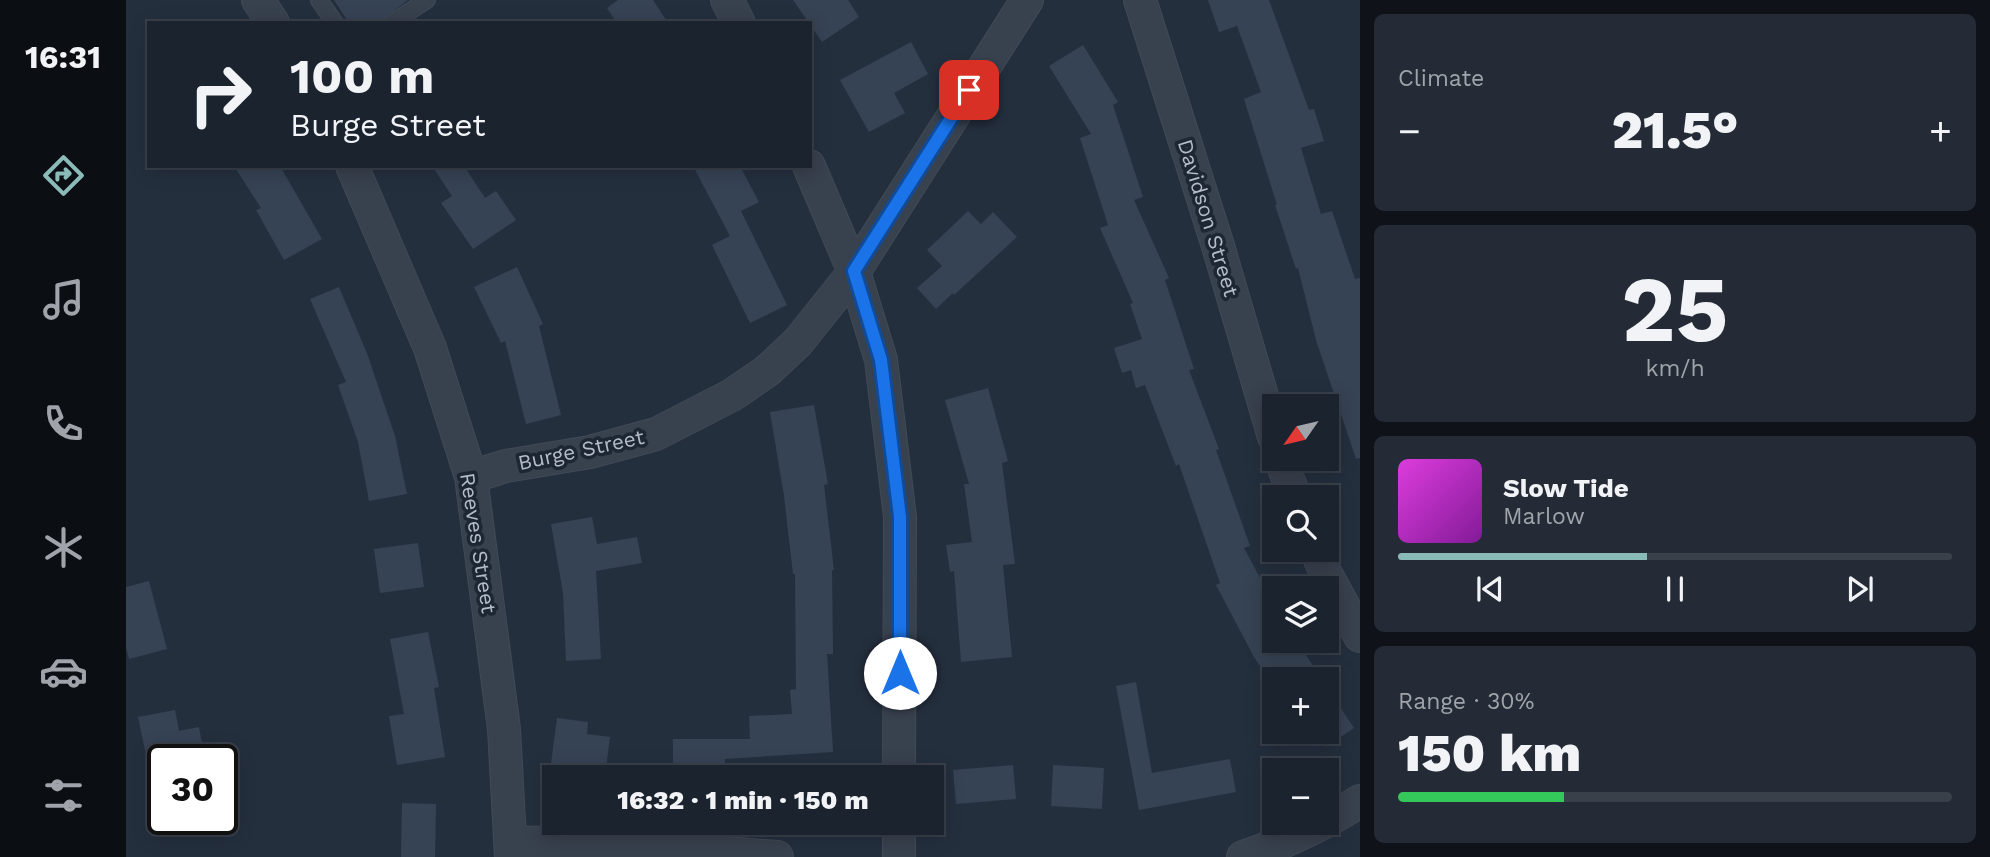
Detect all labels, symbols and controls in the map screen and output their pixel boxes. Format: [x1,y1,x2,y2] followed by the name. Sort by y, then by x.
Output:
[25,38,101,76] text: 16:31
[290,47,434,105] text: 100 m
[175,49,266,140] icon: right
[939,60,999,120] pin
[1398,65,1484,92] text: Climate
[950,71,988,109] icon: arrive
[1612,100,1738,161] text: 21.5°
[290,106,486,144] text: Burge Street
[1398,109,1421,153] text: −
[1929,109,1952,153] text: +
[1173,136,1244,300] street label: Davidson Street
[39,151,88,200] icon: directions
[1621,256,1729,363] text: 25
[39,275,88,324] icon: music
[1645,355,1705,382] text: km/h
[1262,394,1339,471] north arrow
[1262,394,1339,835] map controls
[39,399,88,448] icon: phone
[516,424,646,475] street label: Burge Street
[455,471,502,615] street label: Reeves Street
[1503,473,1629,503] text: Slow Tide
[1262,485,1339,562] button: search
[1503,503,1585,530] text: Marlow
[39,523,88,572] icon: climate
[1471,570,1509,608] icon: previous
[1656,570,1694,608] icon: pause
[1841,570,1879,608] icon: next
[1262,576,1339,653] button: layers
[863,636,937,710] position arrow
[39,647,88,696] icon: car
[1262,667,1339,744] button: +
[1398,688,1534,715] text: Range · 30%
[1398,723,1581,784] text: 150 km
[147,744,238,835] speed limit sign: 30
[1262,758,1339,835] button: −
[39,771,88,820] icon: filters
[617,785,869,815] text: 16:32 · 1 min · 150 m

